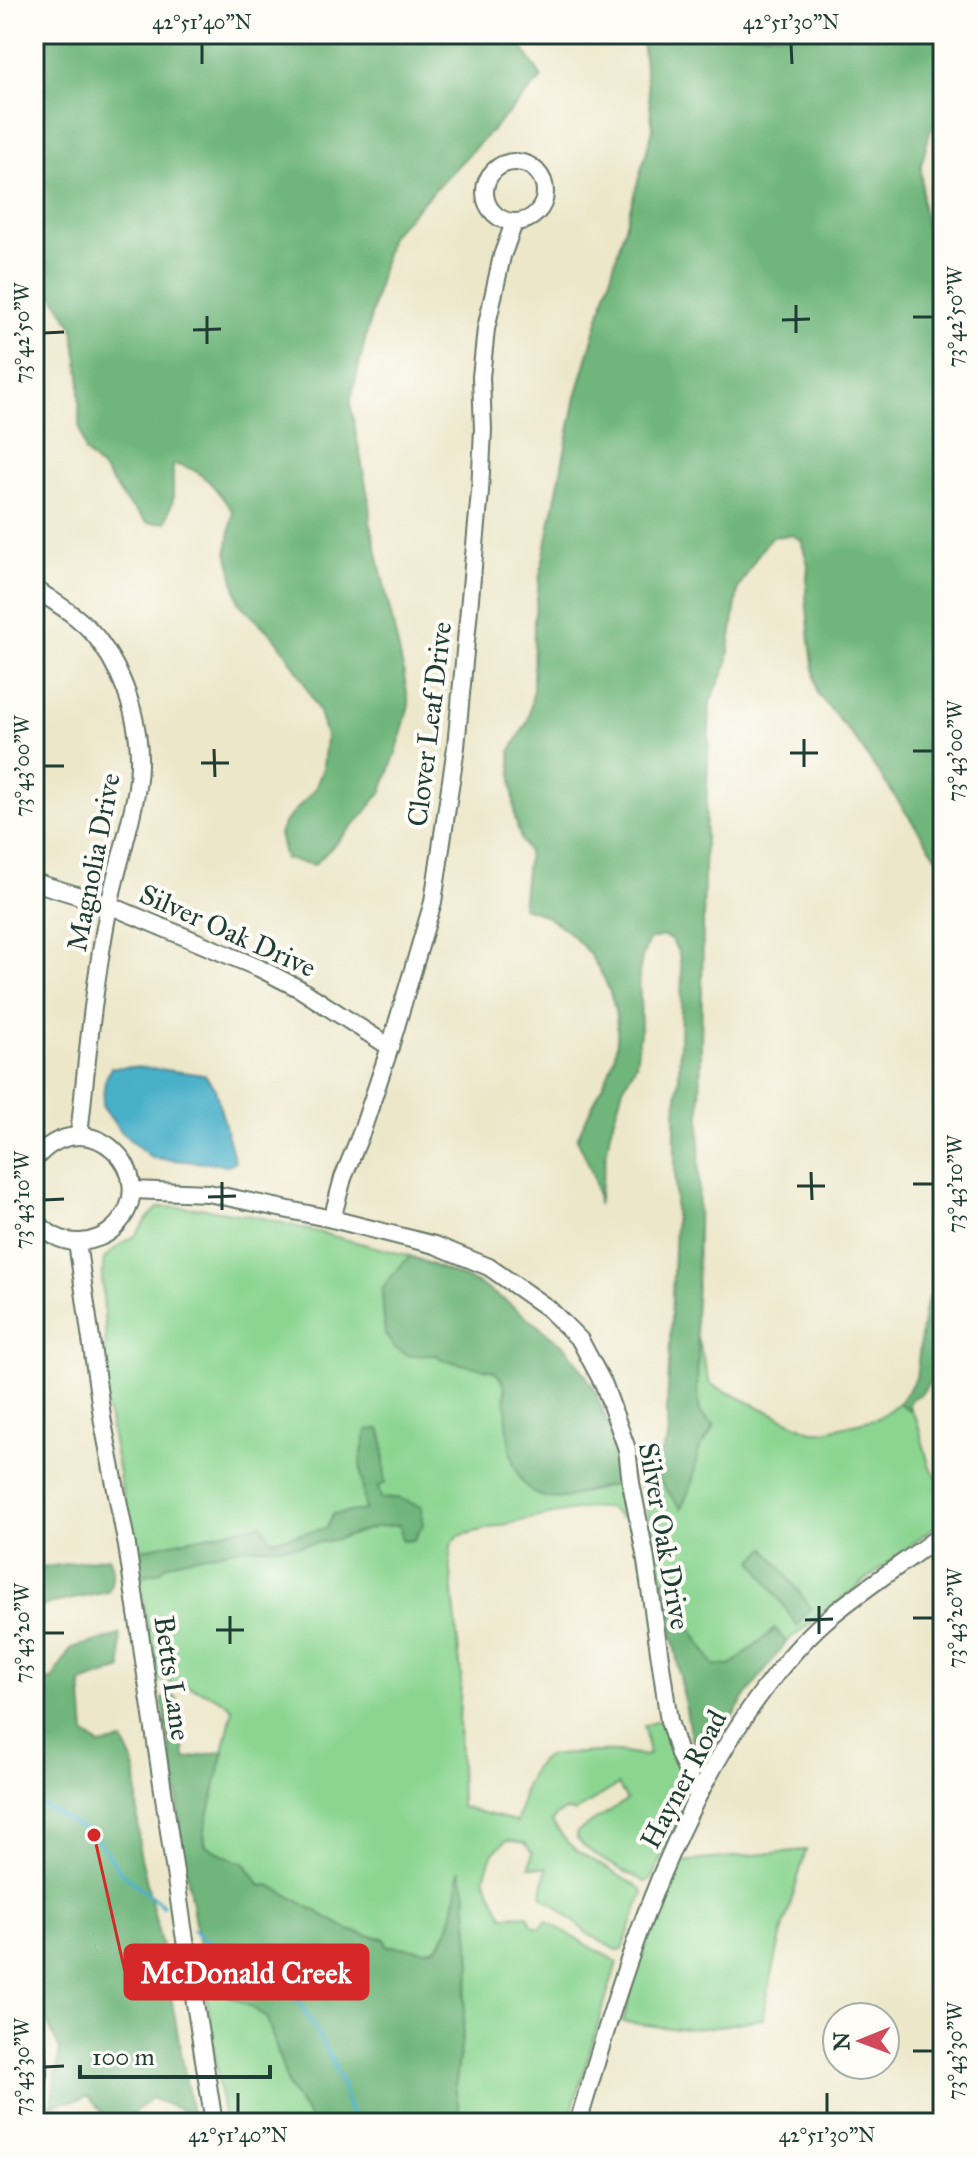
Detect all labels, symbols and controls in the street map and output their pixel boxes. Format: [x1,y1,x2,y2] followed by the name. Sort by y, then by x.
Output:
[152,10,252,34] text: 42°51'40"N
[743,10,839,34] text: 42°51'30"N
[943,265,967,368] text: 73°42'50"W
[10,281,34,384] text: 73°42'50"W
[400,620,459,829] street label: Clover Leaf Drive
[943,699,967,802] text: 73°43'00"W
[10,714,34,817] text: 73°43'00"W
[59,770,128,954] street label: Magnolia Drive
[134,876,321,985] street label: Silver Oak Drive
[943,1134,967,1233] text: 73°43'10"W
[10,1150,34,1249] text: 73°43'10"W
[631,1440,698,1632] street label: Silver Oak Drive
[943,1567,967,1668] text: 73°43'20"W
[10,1582,34,1683] text: 73°43'20"W
[146,1613,199,1743] street label: Betts Lane
[632,1704,735,1854] street label: Hayner Road
[125,1945,368,1999] callout: McDonald Creek
[141,1955,353,1991] text: McDonald Creek
[821,2001,901,2081] north arrow
[943,2001,967,2100] text: 73°43'30"W
[10,2017,34,2116] text: 73°43'30"W
[80,2029,270,2079] scale bar
[828,2031,855,2051] text: N
[92,2042,155,2072] text: 100 m
[188,2123,288,2147] text: 42°51'40"N
[779,2123,875,2147] text: 42°51'30"N

